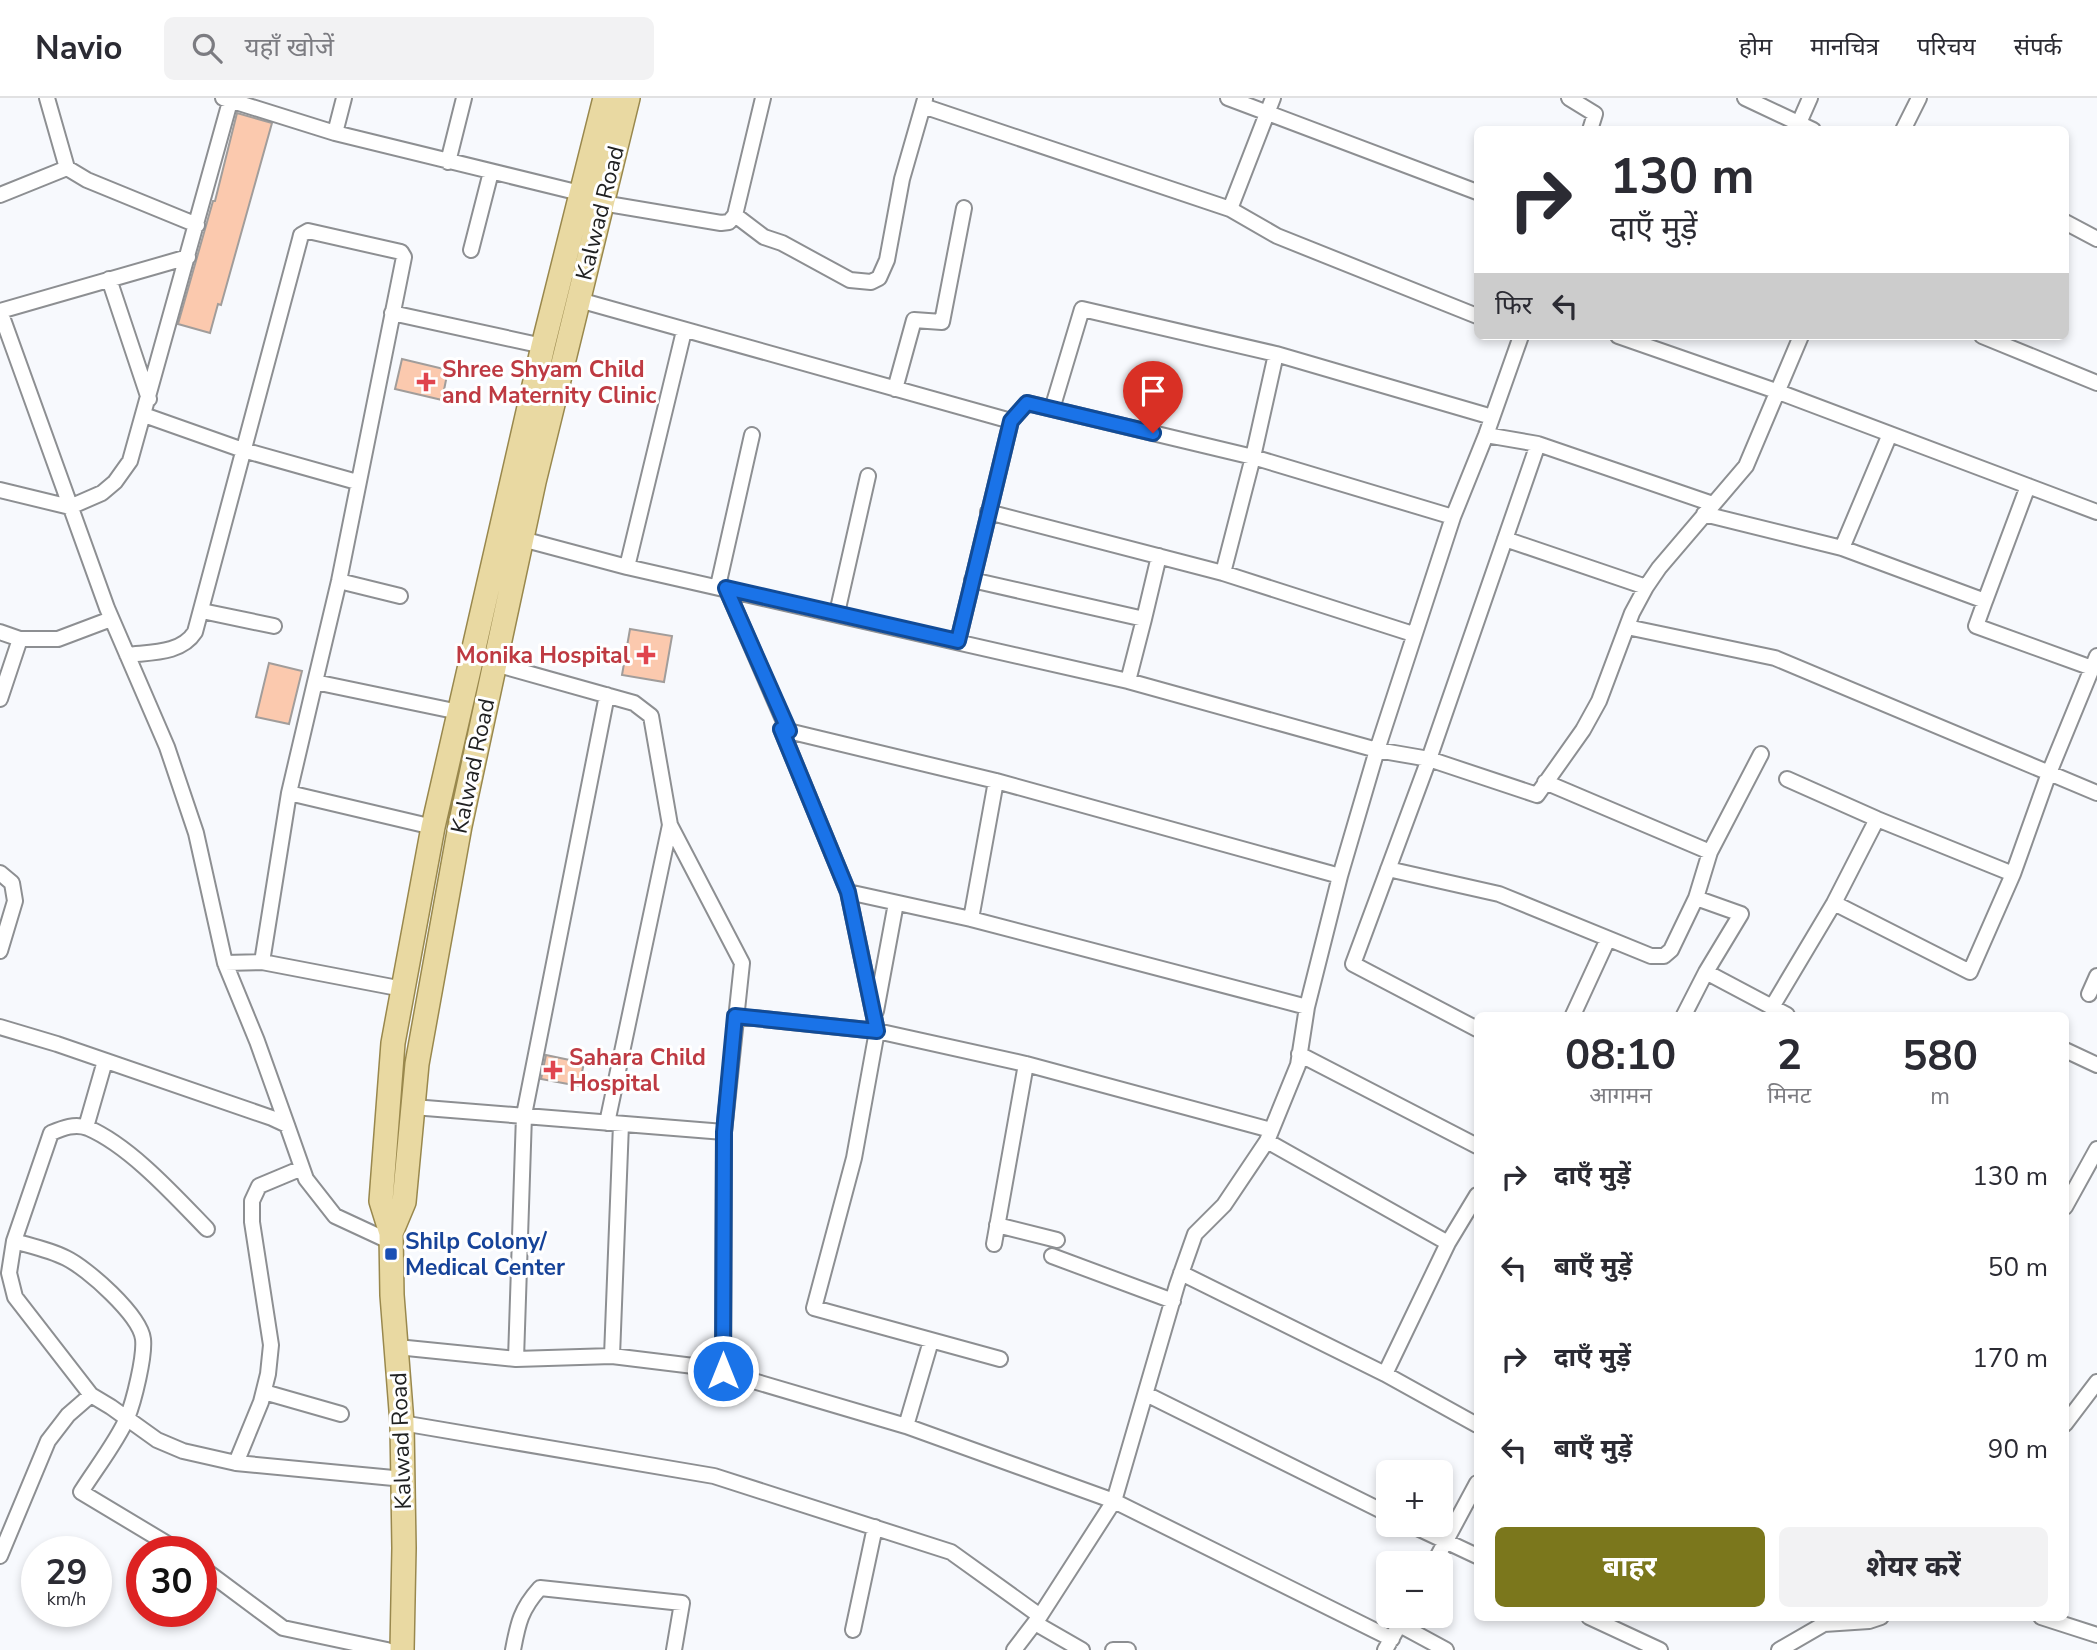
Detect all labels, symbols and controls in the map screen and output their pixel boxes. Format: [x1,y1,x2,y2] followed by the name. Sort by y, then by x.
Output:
[164,17,654,80] search box
[35,26,122,71] text: Navio
[188,29,226,67] icon: search
[244,30,334,65] text: यहाँ खोजें
[1739,31,1772,63] text: होम
[1810,31,1879,63] text: मानचित्र
[1917,31,1976,63] text: परिचय
[2014,31,2062,63] text: संपर्क
[568,143,632,283] street label: Kalwad Road
[1610,143,1754,210] text: 130 m
[1495,154,1586,245] icon: right
[1610,207,1697,250] text: दाएँ मुड़ें
[1546,287,1584,325] icon: left
[1495,288,1532,323] text: फिर
[442,354,657,411] place label: Shree Shyam Child and Maternity Clinic
[1123,361,1183,433] pin
[416,372,436,392] marker: Shree Shyam Child and Maternity Clinic
[1134,372,1172,410] icon: arrive
[456,640,631,671] place label: Monika Hospital
[636,645,656,665] marker: Monika Hospital
[444,696,502,836] street label: Kalwad Road
[1565,1027,1676,1084] text: 08:10
[1777,1027,1802,1084] text: 2
[1902,1028,1978,1085] text: 580
[569,1042,706,1099] place label: Sahara Child Hospital
[543,1060,563,1080] marker: Sahara Child Hospital
[1589,1080,1652,1111] text: आगमन
[1767,1080,1811,1111] text: मिनट
[1930,1081,1950,1112] text: m
[1495,1158,1533,1196] icon: right
[1554,1158,1631,1193] text: दाएँ मुड़ें
[1972,1159,2048,1194] text: 130 m
[405,1226,565,1283] place label: Shilp Colony/ Medical Center
[383,1246,399,1262] marker: Shilp Colony/ Medical Center
[1495,1249,1533,1287] icon: left
[1554,1249,1632,1284] text: बाएँ मुड़ें
[1988,1250,2048,1285] text: 50 m
[686,1334,760,1408] position arrow
[1495,1340,1533,1378] icon: right
[1554,1340,1631,1375] text: दाएँ मुड़ें
[1972,1341,2048,1376] text: 170 m
[383,1372,419,1510] street label: Kalwad Road
[1495,1431,1533,1469] icon: left
[1554,1431,1632,1466] text: बाएँ मुड़ें
[1988,1432,2048,1467] text: 90 m
[1376,1460,1453,1628] map controls
[1376,1460,1453,1537] button: +
[1495,1527,1765,1607] button: बाहर
[1779,1527,2048,1607] button: शेयर करें
[126,1536,217,1627] speed limit sign: 30
[45,1549,88,1596] text: 29
[1376,1551,1453,1628] button: −
[47,1587,86,1611] text: km/h

